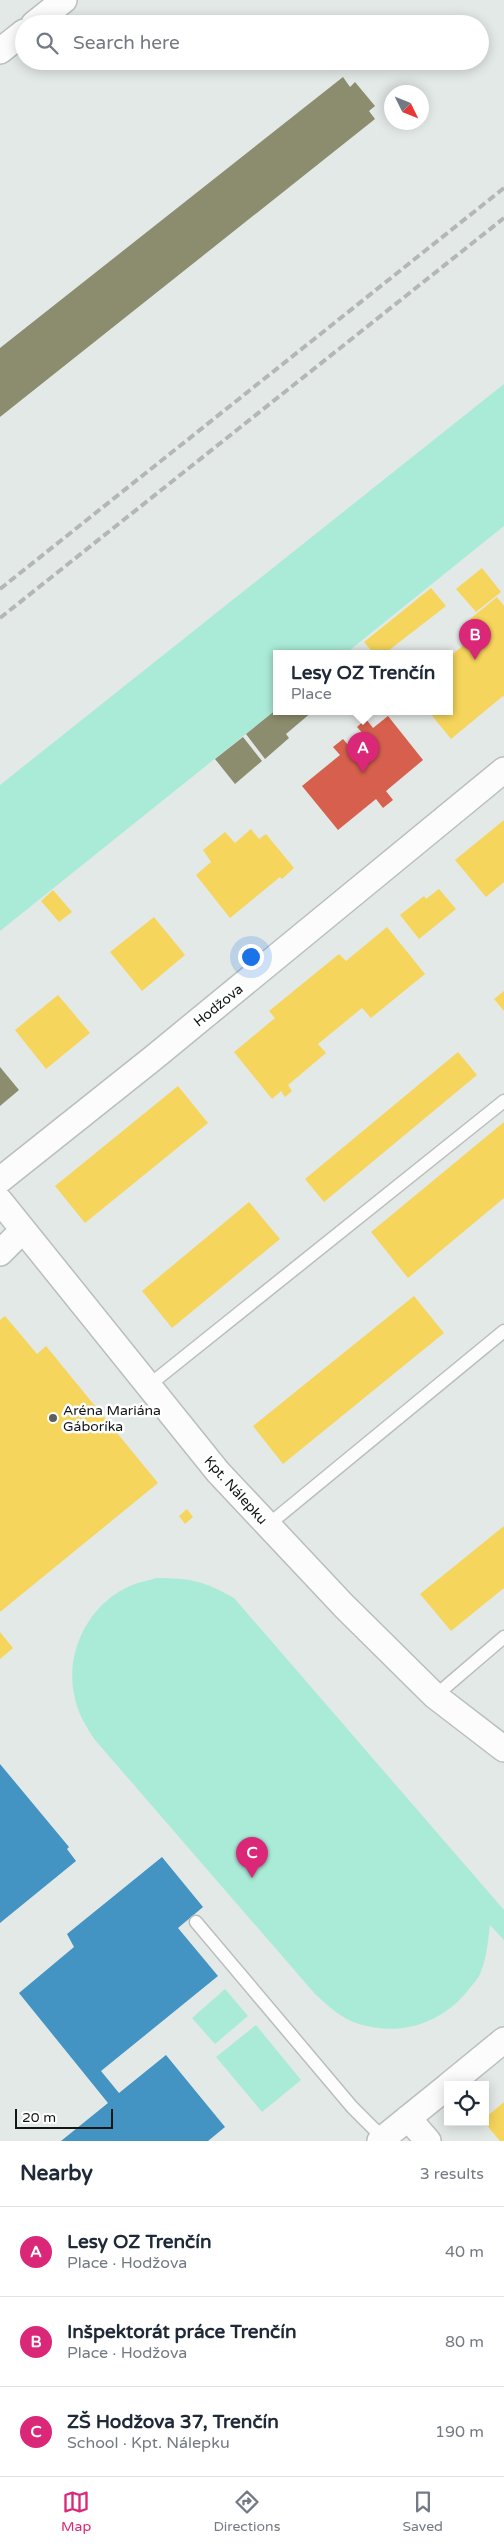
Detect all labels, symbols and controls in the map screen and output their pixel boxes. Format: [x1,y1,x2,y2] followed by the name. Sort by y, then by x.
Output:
[15,15,489,70] search box
[33,29,61,57] icon: search
[73,32,180,54] text: Search here
[384,85,429,130] north arrow
[459,619,491,660] pin: B
[273,650,453,715] popup
[291,662,435,684] text: Lesy OZ Trenčín
[291,684,332,704] text: Place
[347,732,379,773] pin: A
[238,944,264,970] your location
[190,980,246,1030] street label: Hodžova
[63,1402,161,1435] place label: Aréna Mariána Gáboríka
[47,1412,59,1424] marker: Aréna Mariána Gáboríka
[200,1453,271,1528] street label: Kpt. Nálepku
[236,1837,268,1878] pin: C
[444,2081,489,2126] map controls
[444,2081,489,2126] button: locate
[15,2106,112,2129] scale bar
[22,2109,56,2126] text: 20 m
[20,2161,93,2186] text: Nearby
[420,2164,484,2184] text: 3 results
[67,2231,212,2253] text: Lesy OZ Trenčín
[30,2242,42,2262] text: A
[445,2242,484,2262] text: 40 m
[67,2253,187,2273] text: Place · Hodžova
[67,2321,296,2343] text: Inšpektorát práce Trenčín
[30,2332,42,2352] text: B
[445,2332,484,2352] text: 80 m
[67,2343,187,2363] text: Place · Hodžova
[67,2411,279,2433] text: ZŠ Hodžova 37, Trenčín
[30,2422,42,2442] text: C
[435,2422,484,2442] text: 190 m
[67,2433,230,2453] text: School · Kpt. Nálepku
[61,2488,91,2535] tab: Map
[213,2488,280,2535] tab: Directions
[402,2488,443,2535] tab: Saved

